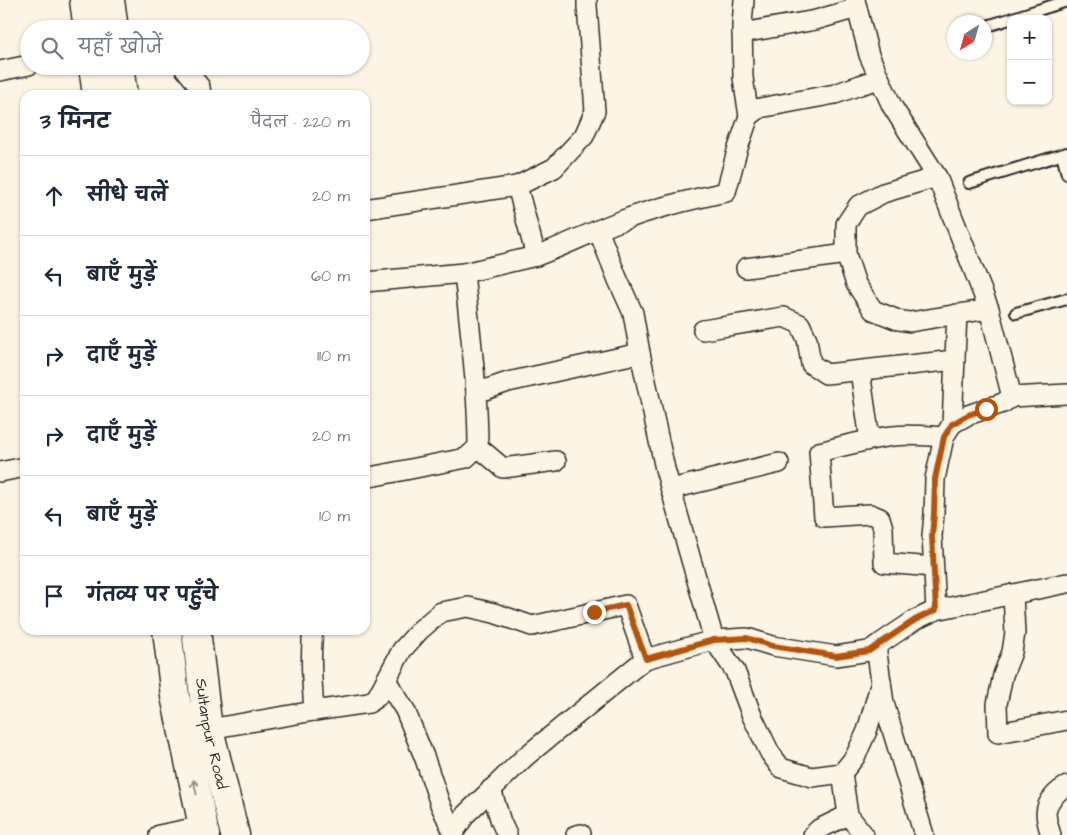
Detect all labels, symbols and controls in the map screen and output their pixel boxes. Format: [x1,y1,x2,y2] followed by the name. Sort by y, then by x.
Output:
[947,15,992,60] north arrow
[1007,15,1052,105] map controls
[1007,15,1052,60] button: +
[20,20,370,75] search box
[38,34,66,62] icon: search
[78,34,162,61] text: यहाँ खोजें
[1007,60,1052,105] button: −
[40,107,110,136] text: 3 मिनट
[251,111,350,133] text: पैदल · 220 m
[40,182,68,210] icon: ahead
[87,182,168,209] text: सीधे चलें
[312,185,350,207] text: 20 m
[40,262,68,290] icon: left
[87,262,156,289] text: बाएँ मुड़ें
[311,265,350,287] text: 60 m
[40,342,68,370] icon: right
[87,342,156,369] text: दाएँ मुड़ें
[317,345,350,367] text: 110 m
[975,398,998,421] route start
[40,422,68,450] icon: right
[87,422,156,449] text: दाएँ मुड़ें
[312,425,350,447] text: 20 m
[40,502,68,530] icon: left
[87,502,156,529] text: बाएँ मुड़ें
[319,505,350,527] text: 10 m
[40,582,68,610] icon: arrive
[87,582,218,609] text: गंतव्य पर पहुँचे
[583,601,606,624] route end
[190,677,233,791] street label: Sultanpur Road
[190,780,199,796] one-way arrow

